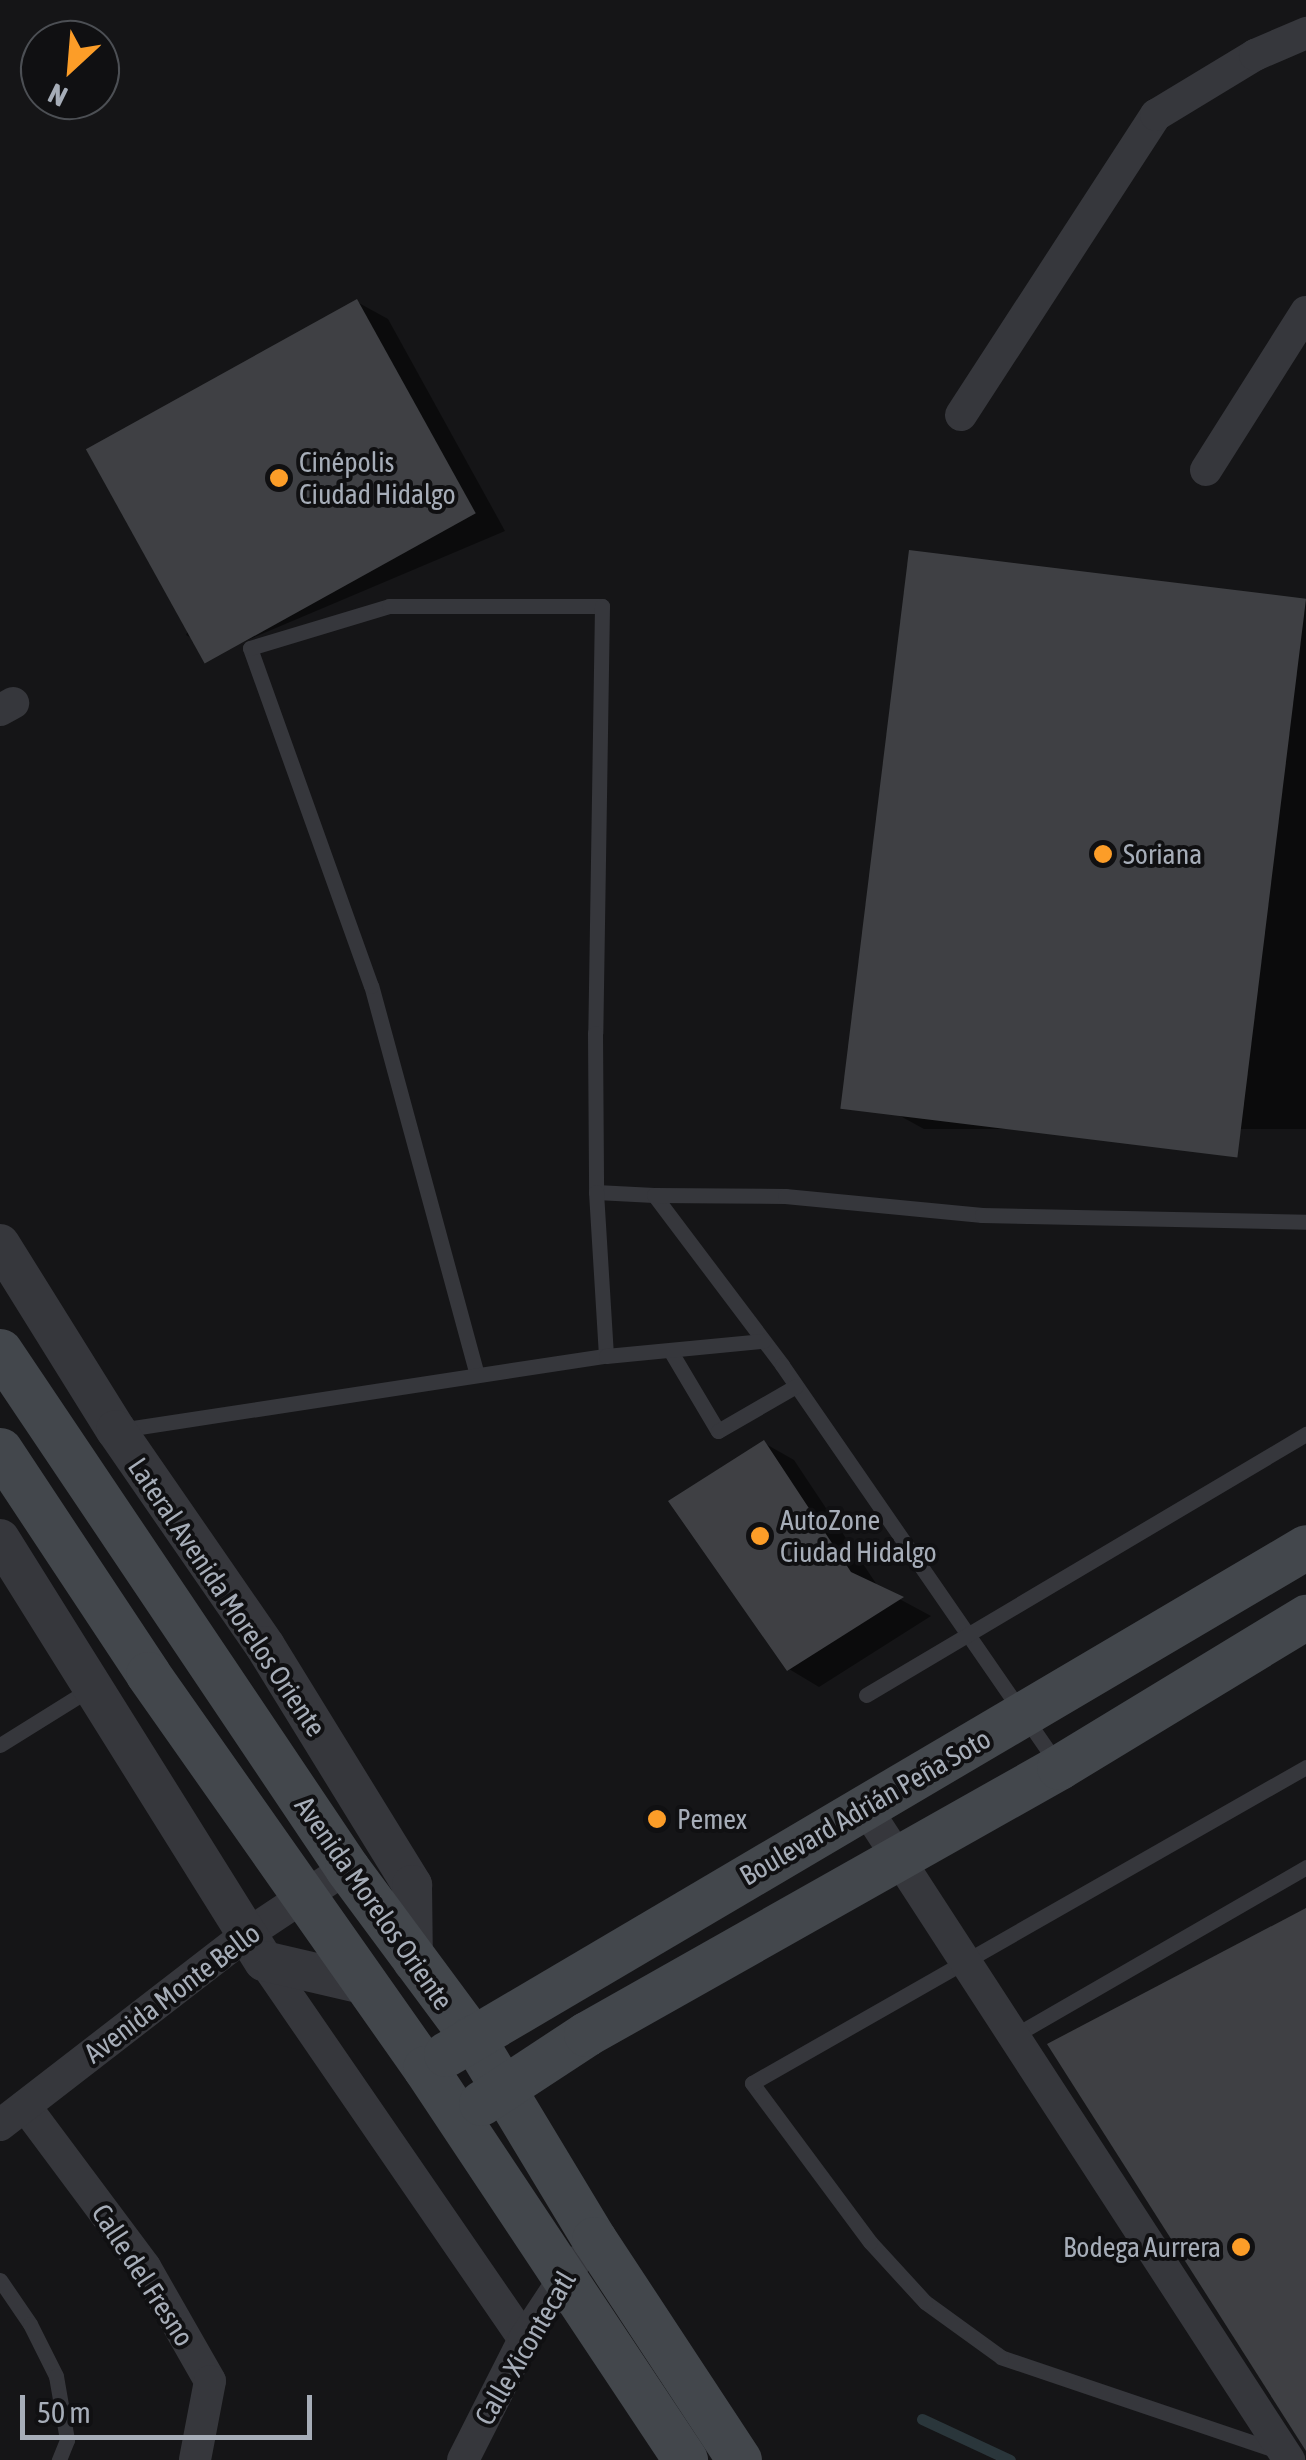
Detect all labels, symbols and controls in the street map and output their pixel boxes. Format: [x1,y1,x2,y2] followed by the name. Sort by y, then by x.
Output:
[20,20,120,120] north arrow
[43,77,72,113] text: N
[299,445,456,511] place label: Cinépolis Ciudad Hidalgo
[268,467,290,489] marker: Cinépolis Ciudad Hidalgo
[1123,837,1202,871] place label: Soriana
[1092,843,1114,865] marker: Soriana
[121,1451,333,1743] street label: Lateral Avenida Morelos Oriente
[780,1503,937,1569] place label: AutoZone Ciudad Hidalgo
[749,1525,771,1547] marker: AutoZone Ciudad Hidalgo
[734,1722,996,1892] street label: Boulevard Adrián Peña Soto
[288,1790,460,2016] street label: Avenida Morelos Oriente
[677,1802,747,1836] place label: Pemex
[646,1808,668,1830] marker: Pemex
[77,1916,267,2070] street label: Avenida Monte Bello
[85,2198,201,2352] street label: Calle del Fresno
[1063,2230,1221,2264] place label: Bodega Aurrera
[1230,2236,1252,2258] marker: Bodega Aurrera
[467,2265,583,2431] street label: Calle Xicontecatl
[25,2375,318,2437] scale bar
[37,2395,91,2429] text: 50 m

